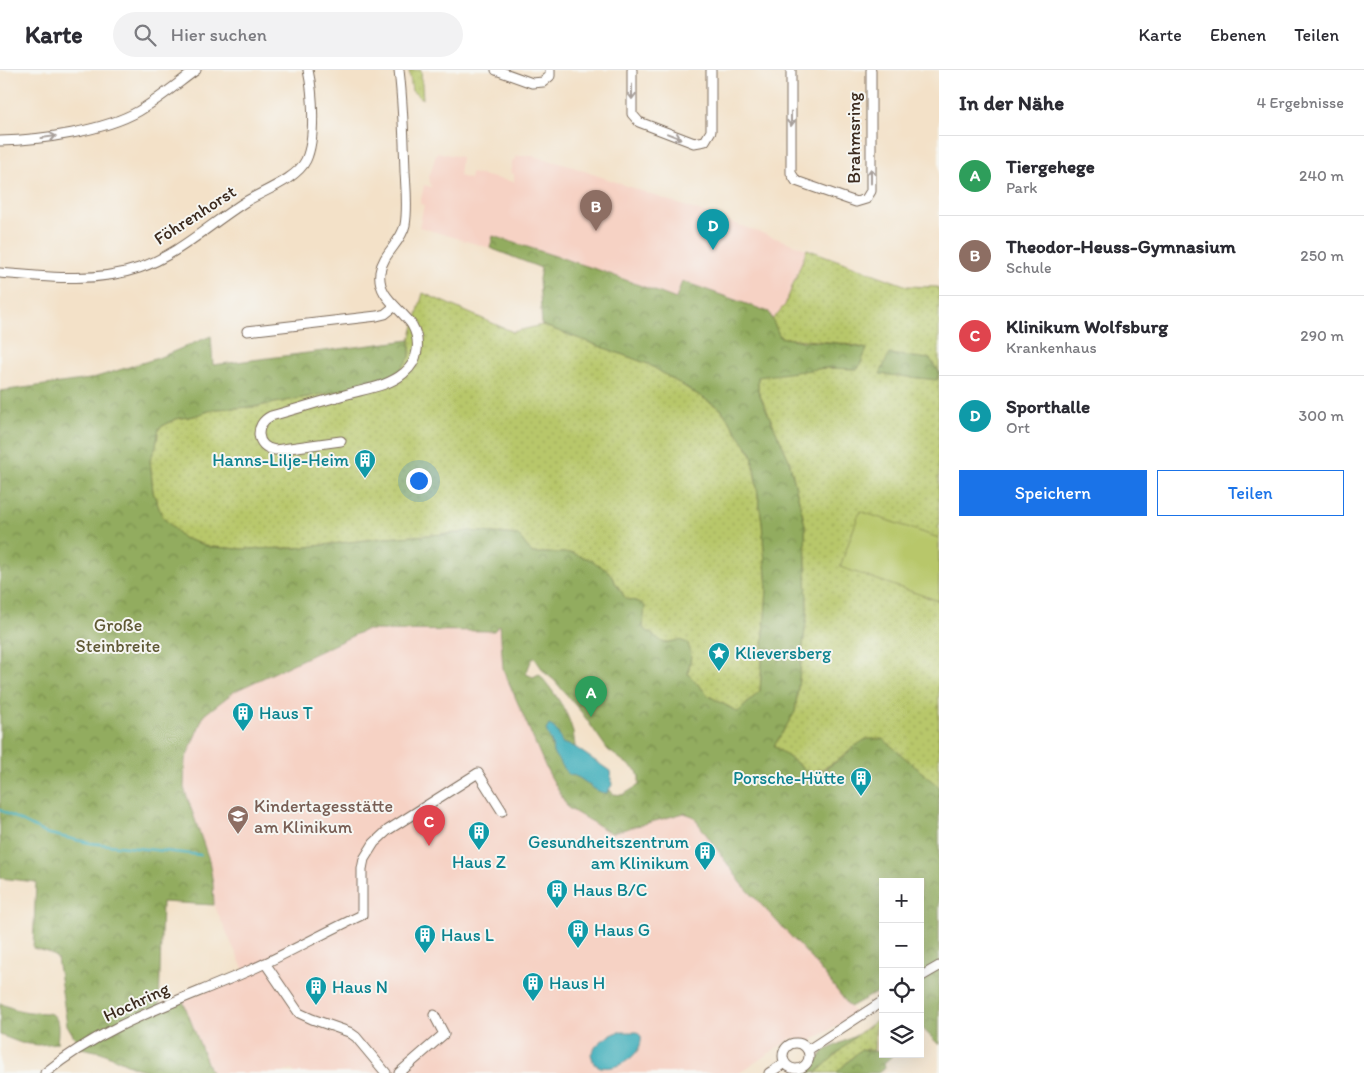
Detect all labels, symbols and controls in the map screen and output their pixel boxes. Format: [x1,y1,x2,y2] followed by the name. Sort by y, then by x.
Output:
[113,12,463,57] search box
[25,20,83,49] text: Karte
[131,21,159,49] icon: search
[171,23,267,46] text: Hier suchen
[1139,24,1182,46] text: Karte
[1210,24,1266,46] text: Ebenen
[1294,24,1339,46] text: Teilen
[627,84,637,100] one-way arrow
[959,90,1064,115] text: In der Nähe
[843,92,865,184] street label: Brahmsring
[1256,93,1344,112] text: 4 Ergebnisse
[786,110,796,127] one-way arrow
[666,131,681,141] one-way arrow
[40,132,56,142] one-way arrow
[1006,155,1095,178] text: Tiergehege
[970,166,980,185] text: A
[1299,166,1344,185] text: 240 m
[866,168,876,184] one-way arrow
[1006,178,1037,197] text: Park
[150,180,240,250] street label: Föhrenhorst
[580,190,612,231] pin: B
[697,209,729,250] pin: D
[1006,235,1236,258] text: Theodor-Heuss-Gymnasium
[970,246,980,265] text: B
[1300,246,1344,265] text: 250 m
[1006,258,1052,277] text: Schule
[1006,315,1168,338] text: Klinikum Wolfsburg
[970,326,980,345] text: C
[1300,326,1344,345] text: 290 m
[1006,338,1097,357] text: Krankenhaus
[1006,395,1090,418] text: Sporthalle
[970,406,980,425] text: D
[1299,406,1344,425] text: 300 m
[1006,418,1030,437] text: Ort
[353,448,377,479] building icon: Hanns-Lilje-Heim
[212,449,349,471] place label: Hanns-Lilje-Heim
[406,468,432,494] your location
[959,470,1147,516] button: Speichern
[1157,470,1344,516] button: Teilen
[76,614,160,657] park label: Große Steinbreite
[707,641,731,672] place icon: Klieversberg
[735,642,832,664] place label: Klieversberg
[575,676,607,717] pin: A
[231,701,255,732] building icon: Haus T
[259,702,313,724] place label: Haus T
[849,766,873,797] building icon: Porsche-Hütte
[733,767,845,789] place label: Porsche-Hütte
[254,795,393,838] place label: Kindertagesstätte am Klinikum
[226,804,250,835] school or university icon: Kindertagesstätte am Klinikum
[413,805,445,846] pin: C
[467,820,491,851] building icon: Haus Z
[528,831,690,874] place label: Gesundheitszentrum am Klinikum
[693,840,717,871] building icon: Gesundheitszentrum am Klinikum
[452,851,506,873] place label: Haus Z
[545,878,569,909] building icon: Haus B/C
[879,878,924,1058] map controls
[879,878,924,923] button: +
[573,879,647,901] place label: Haus B/C
[566,918,590,949] building icon: Haus G
[594,919,650,941] place label: Haus G
[413,923,437,954] building icon: Haus L
[879,923,924,968] button: −
[441,924,494,946] place label: Haus L
[879,968,924,1013] button: locate
[521,971,545,1002] building icon: Haus H
[549,972,605,994] place label: Haus H
[304,975,328,1006] building icon: Haus N
[332,976,388,998] place label: Haus N
[99,977,173,1027] street label: Hochring
[879,1013,924,1058] button: layers

